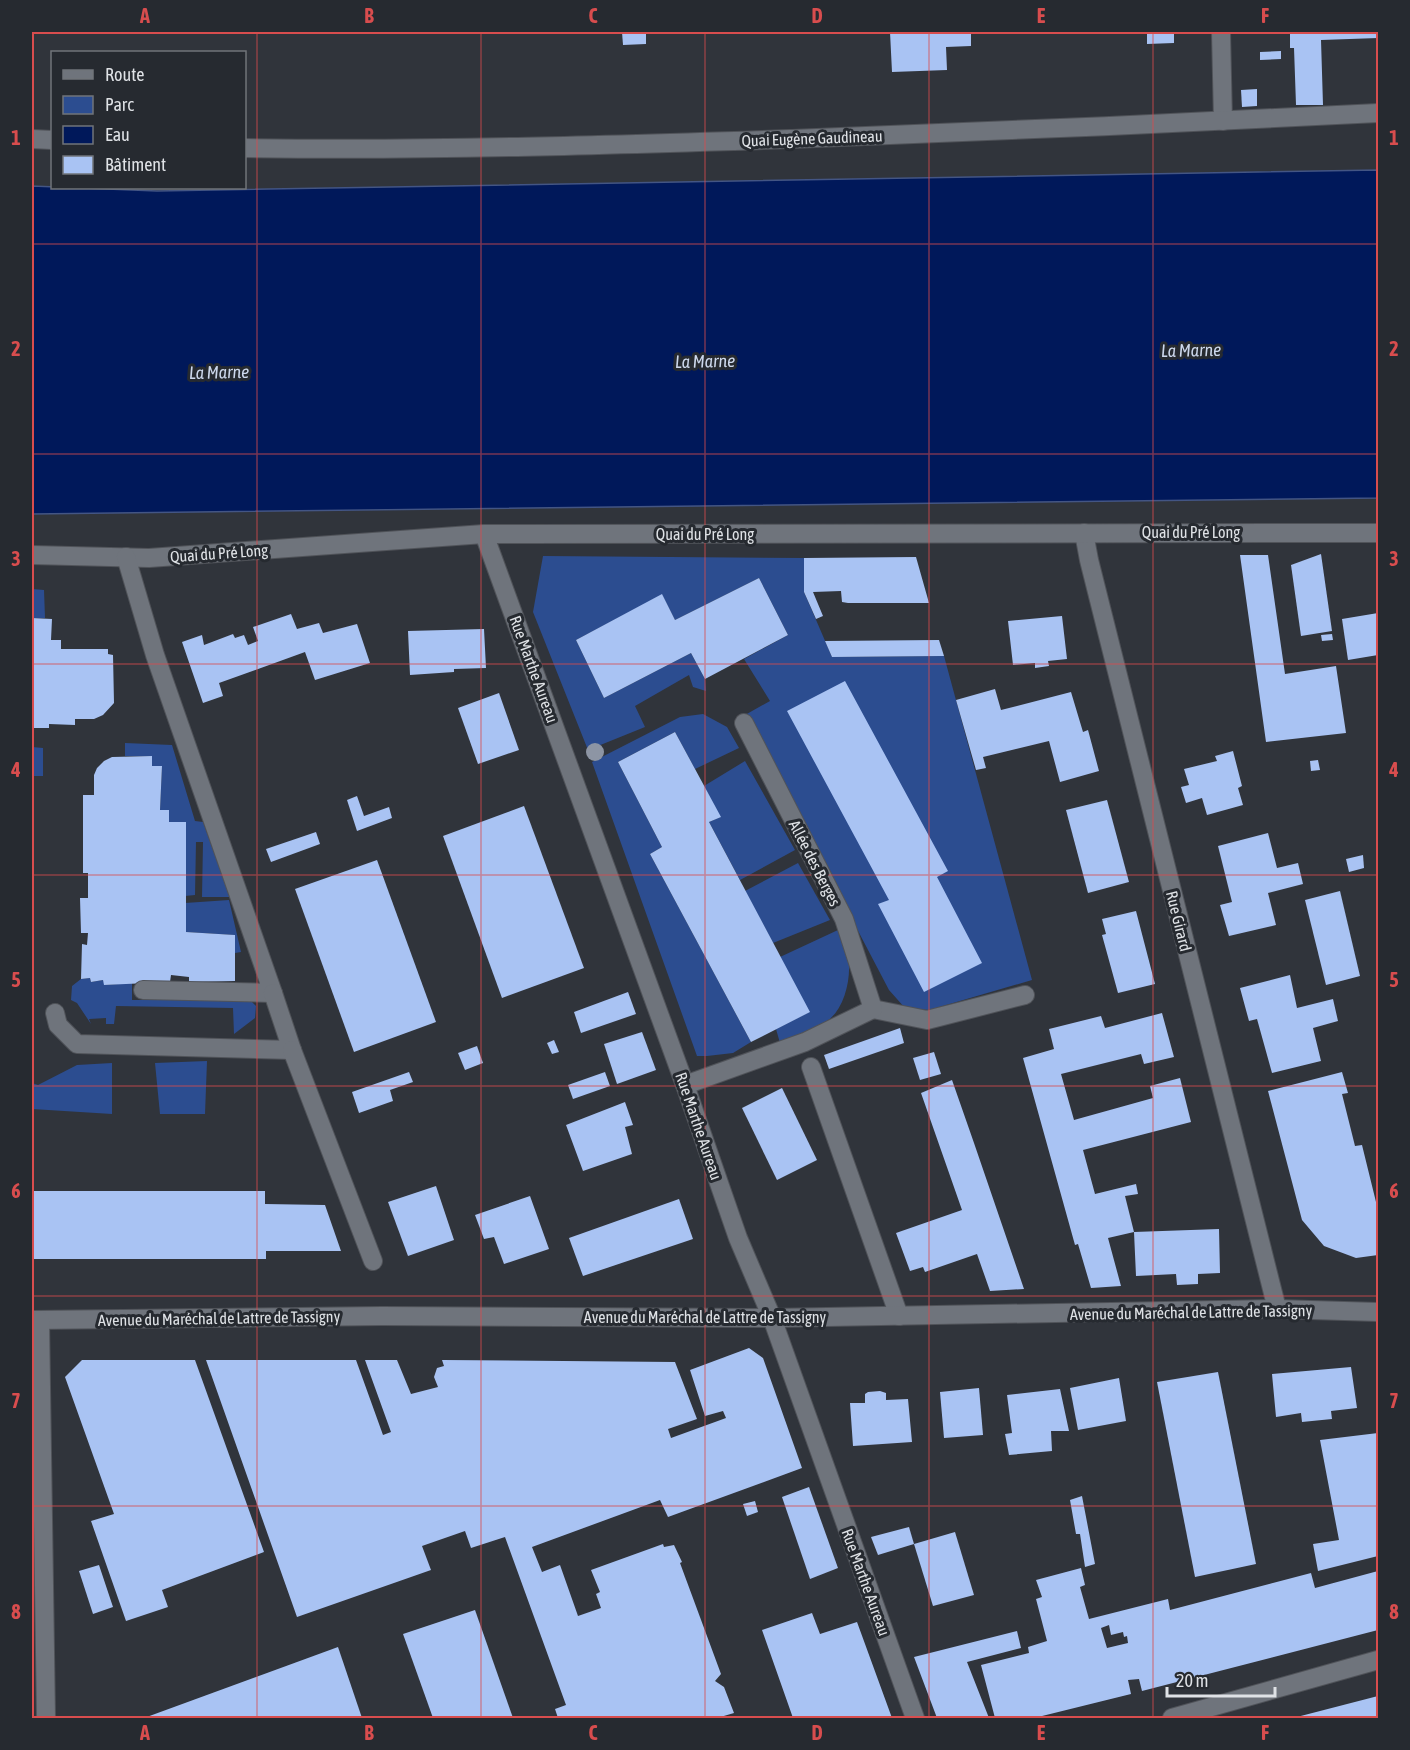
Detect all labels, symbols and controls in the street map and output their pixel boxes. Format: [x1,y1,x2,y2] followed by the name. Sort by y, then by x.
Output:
[139,4,150,27] text: A
[364,4,374,27] text: B
[589,4,598,27] text: C
[811,4,823,27] text: D
[1037,4,1046,27] text: E
[1261,4,1269,27] text: F
[51,51,246,189] legend
[105,64,144,85] text: Route
[105,94,134,115] text: Parc
[105,124,130,145] text: Eau
[11,126,21,149] text: 1
[1389,126,1399,149] text: 1
[741,127,883,150] street label: Quai Eugène Gaudineau
[105,154,166,175] text: Bâtiment
[11,337,21,360] text: 2
[1389,337,1399,360] text: 2
[1161,339,1221,361] water label: La Marne
[675,350,735,372] water label: La Marne
[189,361,249,383] water label: La Marne
[1142,523,1240,542] street label: Quai du Pré Long
[656,525,754,544] street label: Quai du Pré Long
[169,541,269,566] street label: Quai du Pré Long
[11,547,21,570] text: 3
[1389,547,1399,570] text: 3
[506,613,562,725] street label: Rue Marthe Aureau
[10,758,21,781] text: 4
[1388,758,1399,781] text: 4
[785,817,845,910] street label: Allée des Berges
[1163,889,1195,953] street label: Rue Girard
[11,968,21,991] text: 5
[1389,968,1399,991] text: 5
[672,1070,726,1182] street label: Rue Marthe Aureau
[11,1179,21,1202] text: 6
[1389,1179,1399,1202] text: 6
[1070,1301,1313,1324] street label: Avenue du Maréchal de Lattre de Tassigny
[98,1307,341,1330] street label: Avenue du Maréchal de Lattre de Tassigny
[584,1308,827,1327] street label: Avenue du Maréchal de Lattre de Tassigny
[11,1389,21,1412] text: 7
[1389,1389,1399,1412] text: 7
[838,1526,894,1638] street label: Rue Marthe Aureau
[11,1600,21,1623] text: 8
[1389,1600,1399,1623] text: 8
[1167,1660,1275,1698] scale bar
[1176,1670,1208,1691] text: 20 m
[139,1721,150,1744] text: A
[364,1721,374,1744] text: B
[589,1721,598,1744] text: C
[811,1721,823,1744] text: D
[1037,1721,1046,1744] text: E
[1261,1721,1269,1744] text: F

